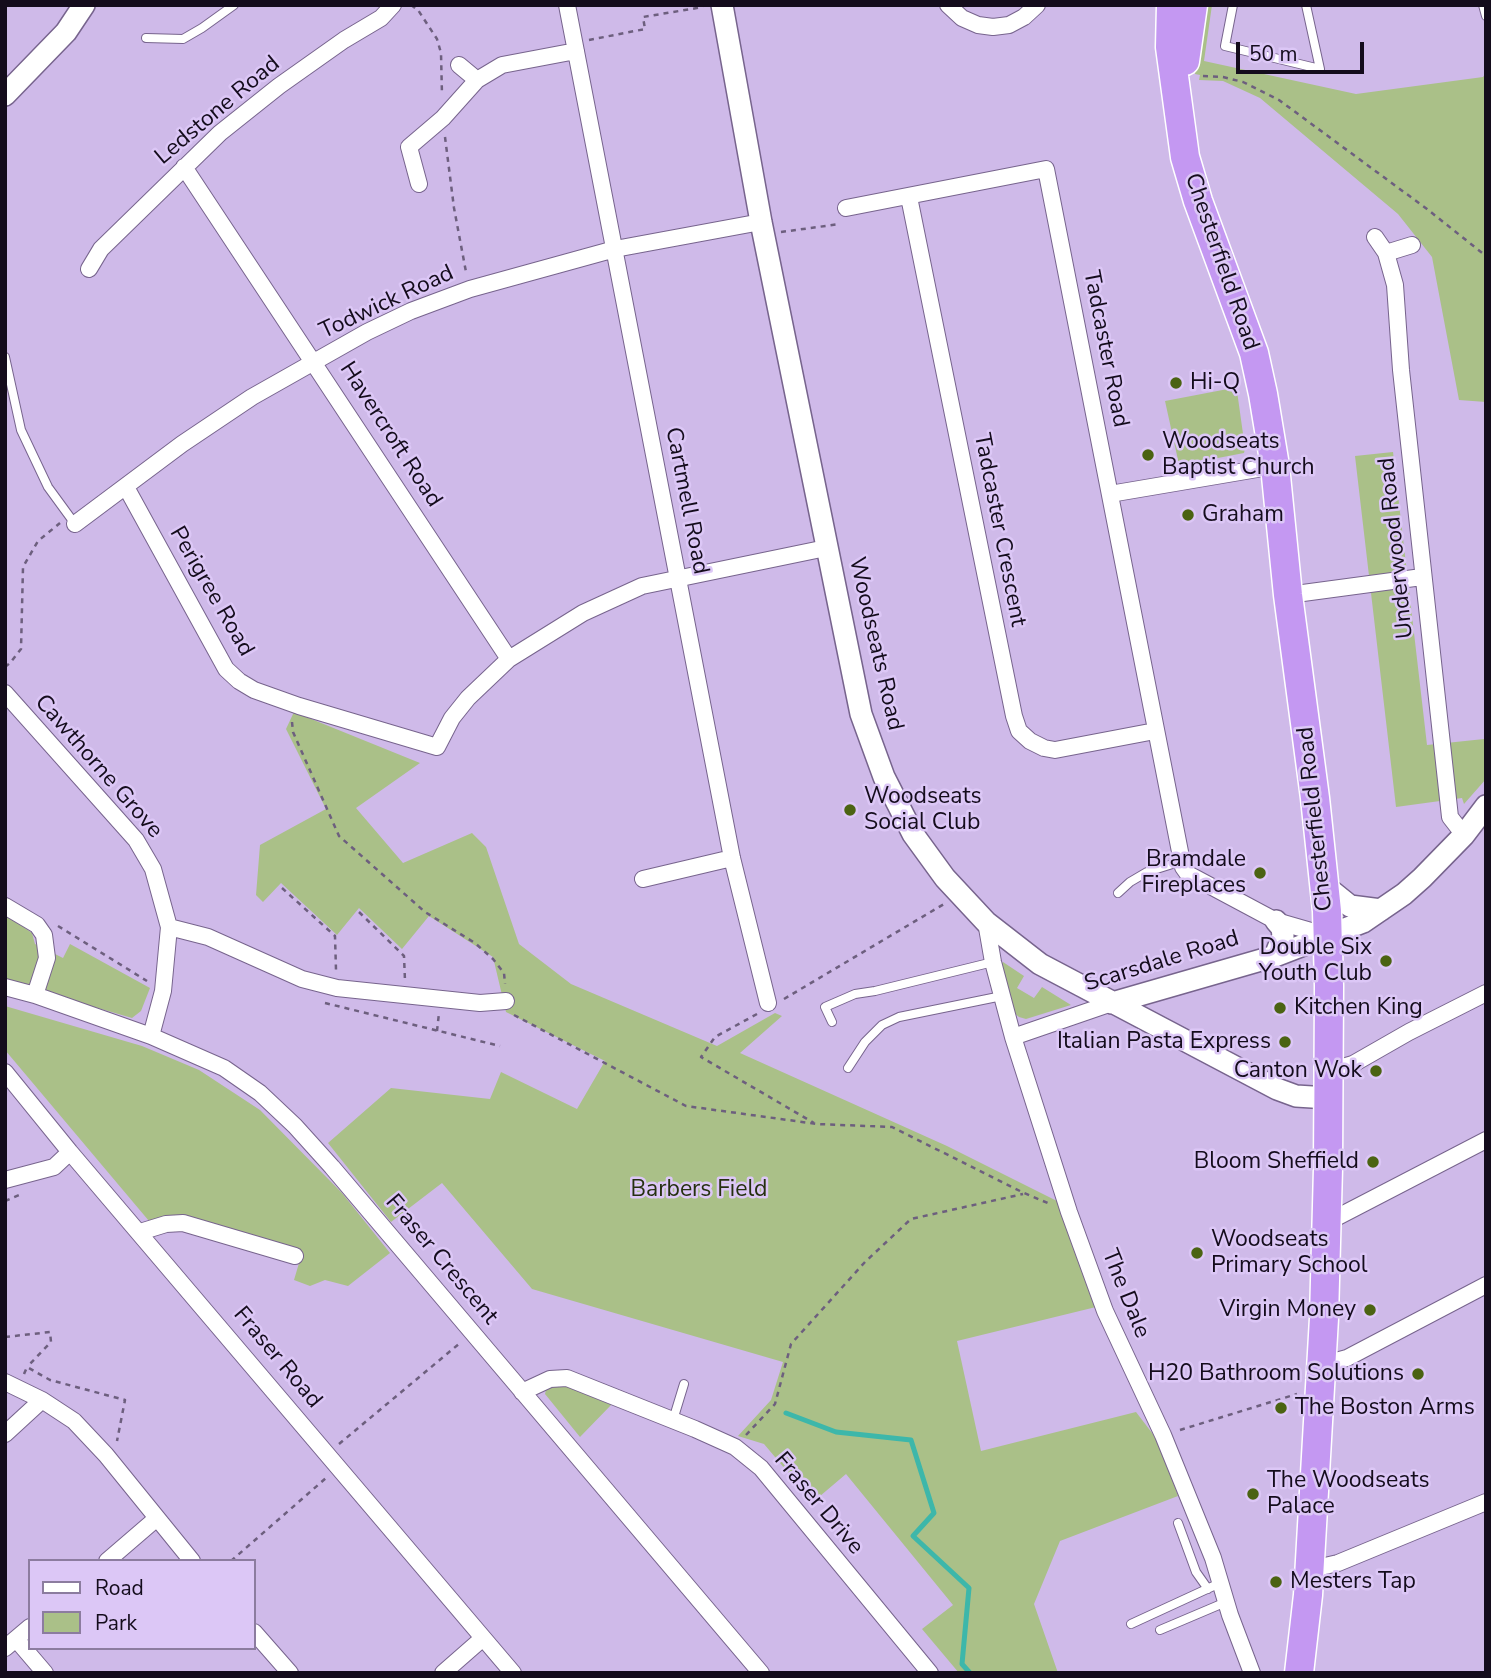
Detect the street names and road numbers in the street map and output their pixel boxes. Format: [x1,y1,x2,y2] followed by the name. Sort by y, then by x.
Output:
[150,51,286,171] street label: Ledstone Road
[1178,170,1264,354] street label: Chesterfield Road
[316,260,458,346] street label: Todwick Road
[1076,268,1134,430] street label: Tadcaster Road
[333,357,447,513] street label: Havercroft Road
[658,425,714,577] street label: Cartmell Road
[967,431,1031,629] street label: Tadcaster Crescent
[1374,456,1420,640] street label: Underwood Road
[163,522,259,662] street label: Perigree Road
[842,555,908,733] street label: Woodseats Road
[28,689,168,845] street label: Cawthorne Grove
[1293,725,1339,913] street label: Chesterfield Road
[1081,925,1243,999] street label: Scarsdale Road
[379,1190,503,1330] street label: Fraser Crescent
[1095,1246,1155,1342] street label: The Dale
[227,1302,327,1414] street label: Fraser Road
[767,1447,869,1561] street label: Fraser Drive

